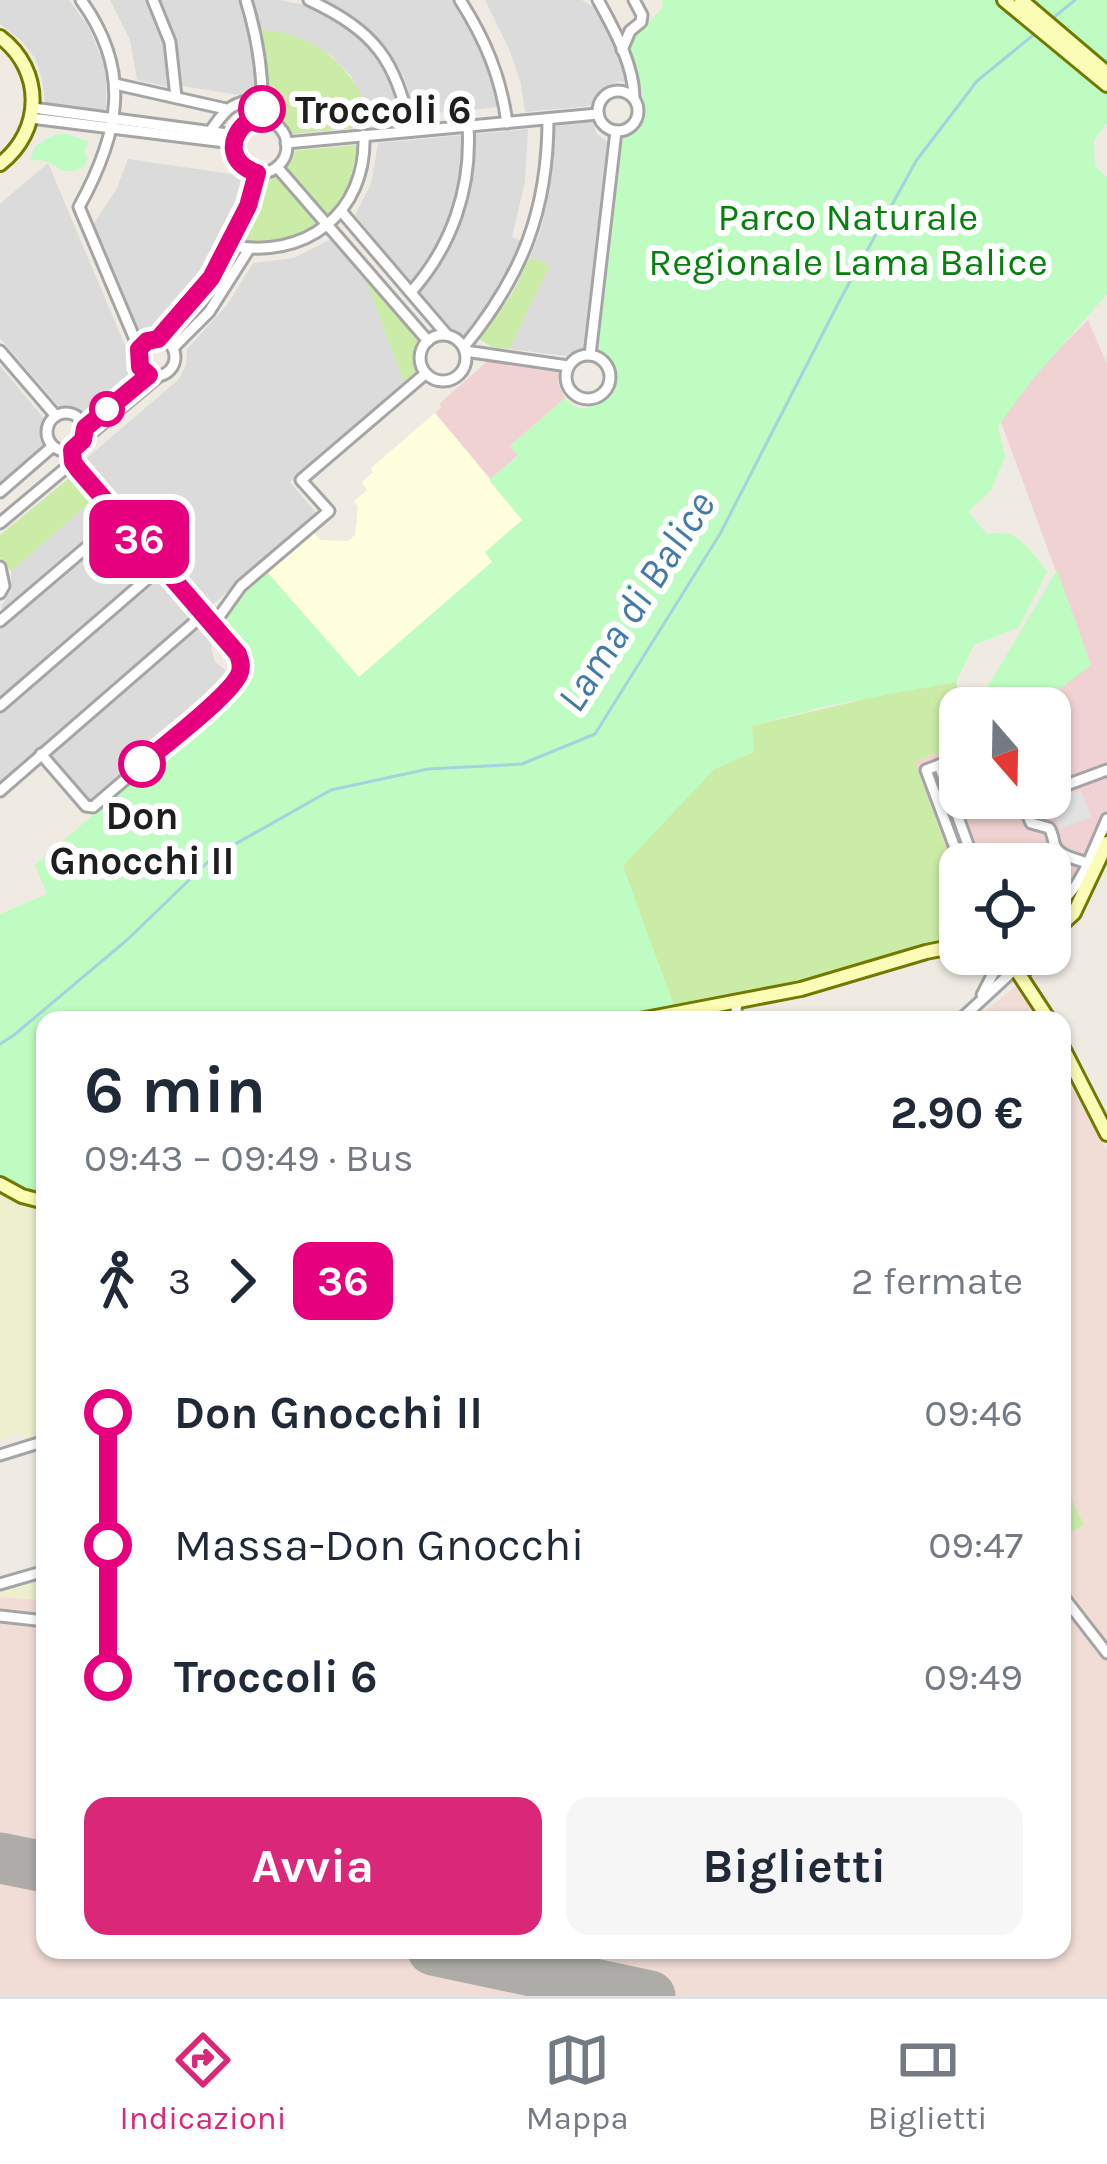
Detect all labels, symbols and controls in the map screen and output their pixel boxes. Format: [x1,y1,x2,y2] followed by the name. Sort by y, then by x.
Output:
[240,87,284,131] marker: Troccoli 6
[295,87,471,133] place label: Troccoli 6
[648,194,1048,285] park label: Parco Naturale Regionale Lama Balice
[91,393,123,425] unlabelled marker
[546,482,726,721] water label: Lama di Balice
[85,500,193,578] line badge: 36
[113,514,165,564] text: 36
[939,687,1071,819] north arrow
[939,687,1071,975] map controls
[120,742,164,786] marker: Don Gnocchi II
[50,793,234,884] place label: Don Gnocchi II
[939,843,1071,975] button: locate
[84,1051,266,1129] text: 6 min
[890,1087,1023,1139] text: 2.90 €
[84,1135,414,1181] text: 09:43 – 09:49 · Bus
[84,1248,150,1314] icon: walk
[209,1248,275,1314] icon: forward
[317,1256,369,1306] text: 36
[168,1258,191,1304] text: 3
[851,1258,1023,1304] text: 2 fermate
[174,1387,483,1439] text: Don Gnocchi II
[924,1390,1023,1436] text: 09:46
[174,1519,585,1571] text: Massa-Don Gnocchi
[928,1522,1023,1568] text: 09:47
[174,1651,378,1703] text: Troccoli 6
[924,1654,1023,1700] text: 09:49
[84,1797,542,1935] button: Avvia
[566,1797,1023,1935] button: Biglietti
[120,2027,287,2137] tab: Indicazioni
[526,2027,629,2137] tab: Mappa
[868,2027,987,2137] tab: Biglietti

